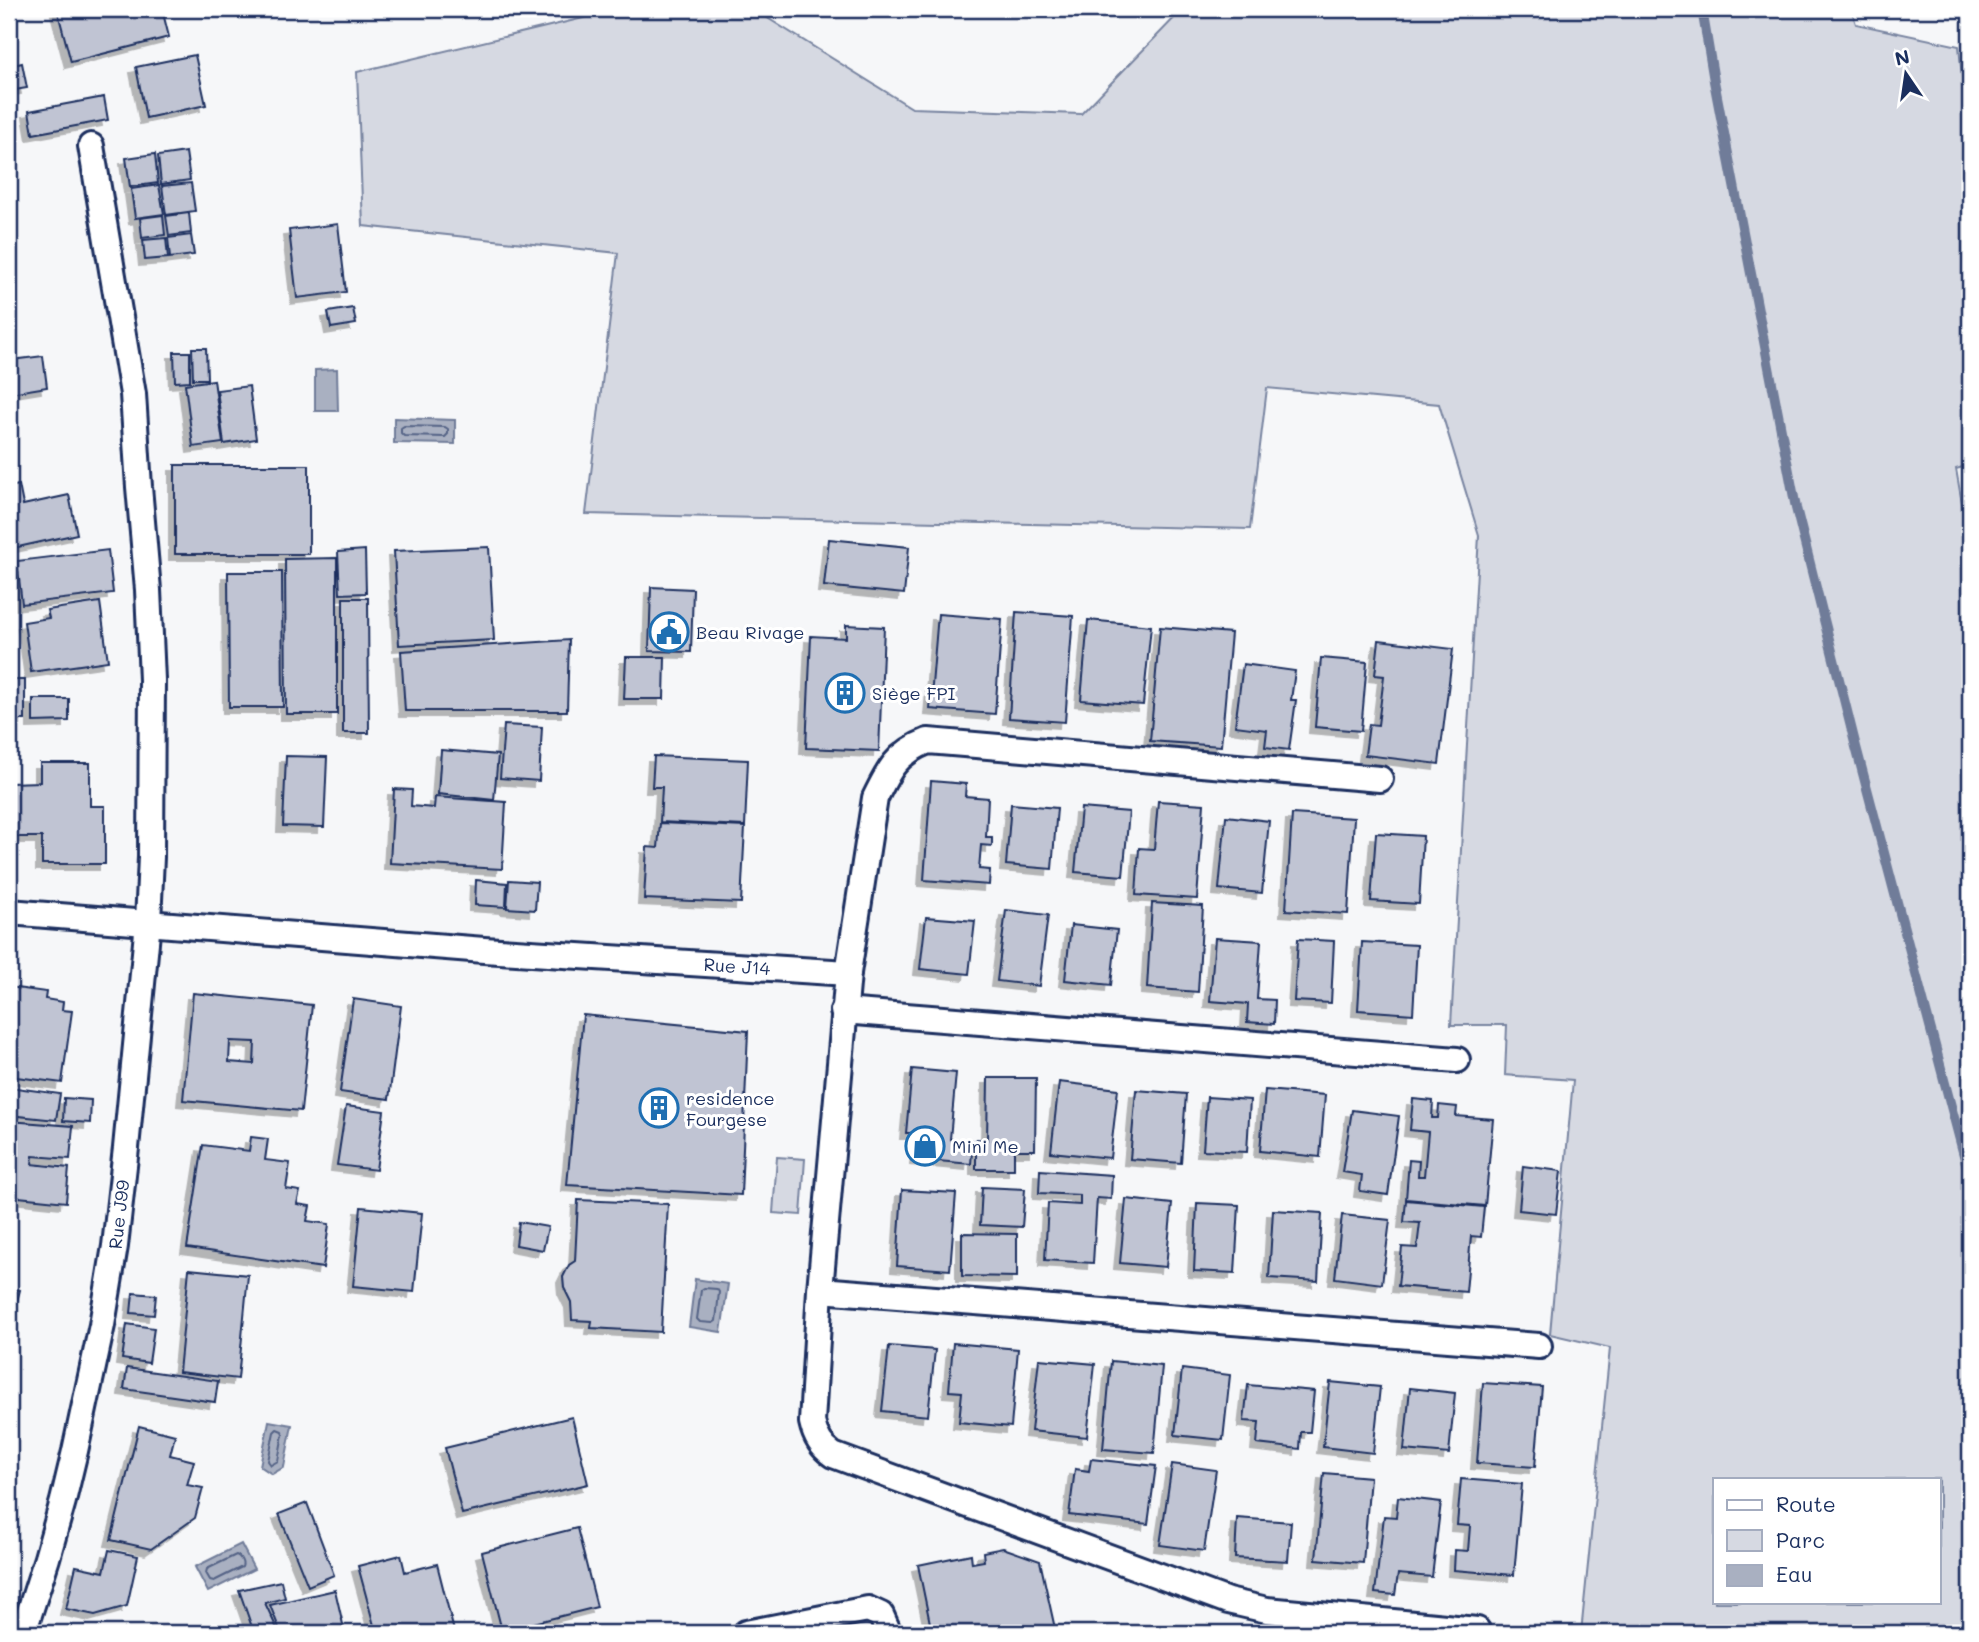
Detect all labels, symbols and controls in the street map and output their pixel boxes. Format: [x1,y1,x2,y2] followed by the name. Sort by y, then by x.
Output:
[1870,38,1940,108] north arrow
[1892,43,1912,71] text: N
[648,611,690,653] public building icon: Beau Rivage
[696,620,805,644] place label: Beau Rivage
[824,672,866,714] building icon: Siège FPI
[872,681,956,705] place label: Siège FPI
[703,952,772,980] street label: Rue J14
[686,1086,775,1131] place label: residence Fourgese
[638,1087,680,1129] building icon: residence Fourgese
[904,1125,946,1167] shop icon: Mini Me
[952,1134,1019,1158] place label: Mini Me
[103,1178,134,1250] street label: Rue J99
[1713,1478,1940,1604] legend
[1776,1490,1836,1517] text: Route
[1776,1526,1825,1553] text: Parc
[1776,1560,1813,1587] text: Eau

